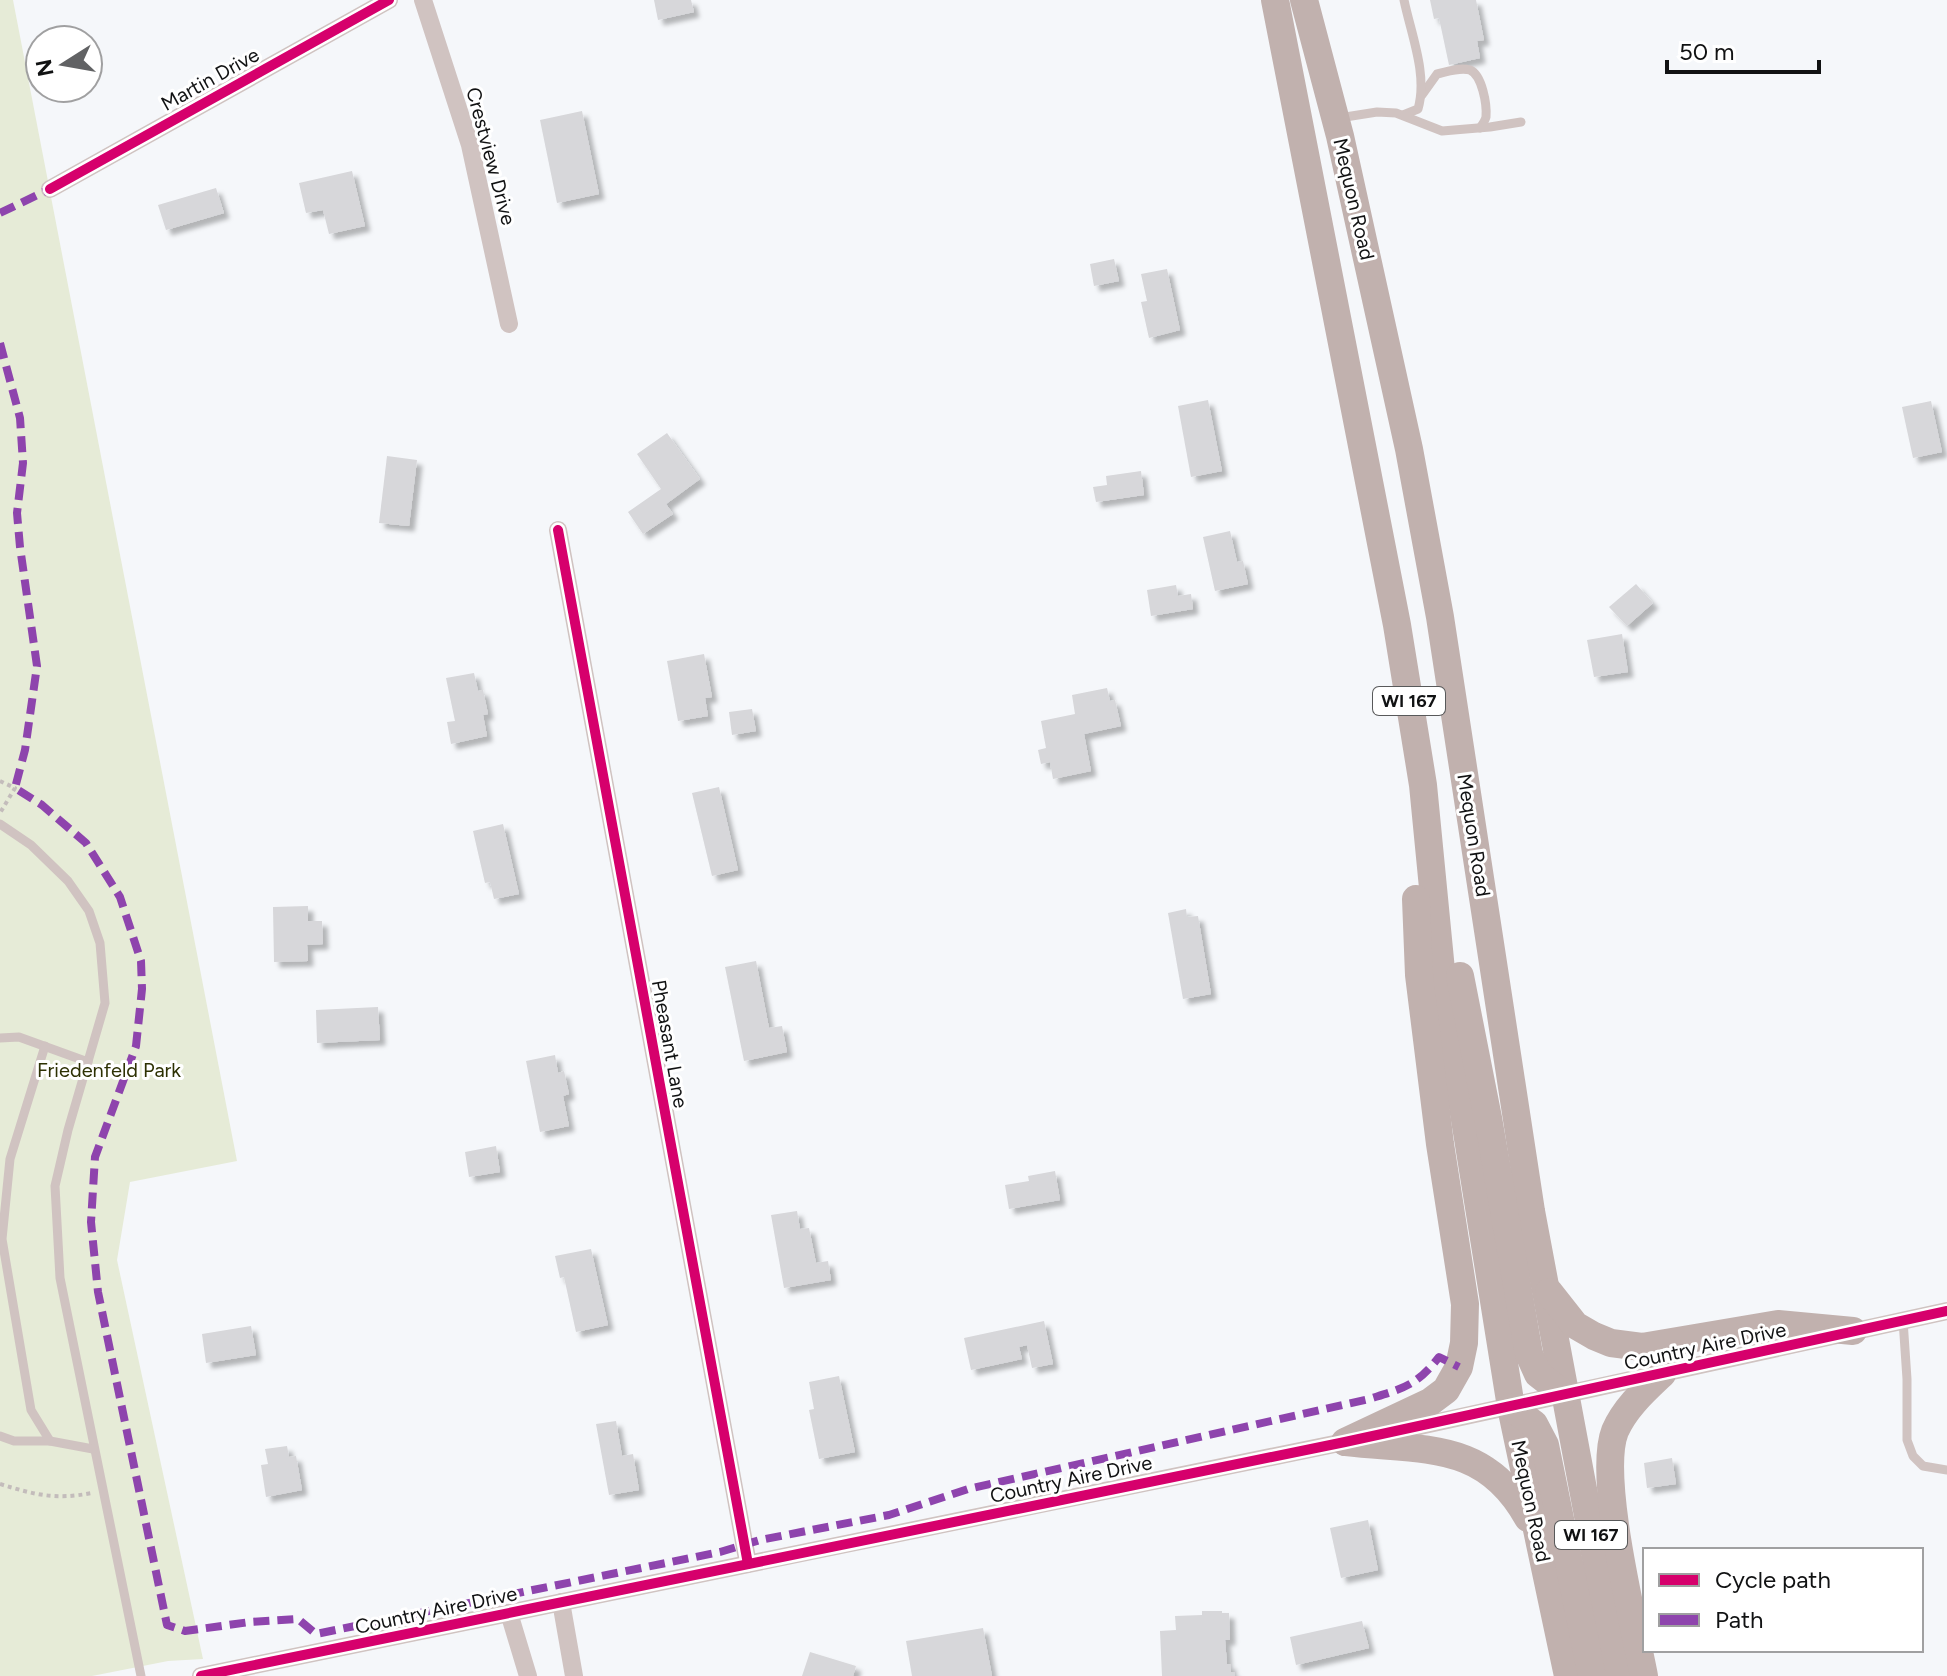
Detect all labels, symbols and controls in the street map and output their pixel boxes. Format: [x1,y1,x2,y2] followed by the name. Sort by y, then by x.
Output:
[24,24,104,104] north arrow
[1667,24,1819,74] scale bar
[1679,37,1735,66] text: 50 m
[157,42,263,116] street label: Martin Drive
[30,57,60,79] text: N
[461,85,521,228] street label: Crestview Drive
[1328,136,1380,262] street label: Mequon Road
[1373,687,1445,715] road number: WI 167
[1452,772,1496,898] street label: Mequon Road
[647,978,693,1110] street label: Pheasant Lane
[37,1058,181,1082] park label: Friedenfeld Park
[1622,1317,1788,1375] street label: Country Aire Drive
[1506,1438,1556,1564] street label: Mequon Road
[988,1450,1154,1508] street label: Country Aire Drive
[1555,1521,1627,1549] road number: WI 167
[1643,1548,1923,1652] legend
[1715,1565,1831,1594] text: Cycle path
[353,1581,519,1639] street label: Country Aire Drive
[1715,1605,1763,1634] text: Path

